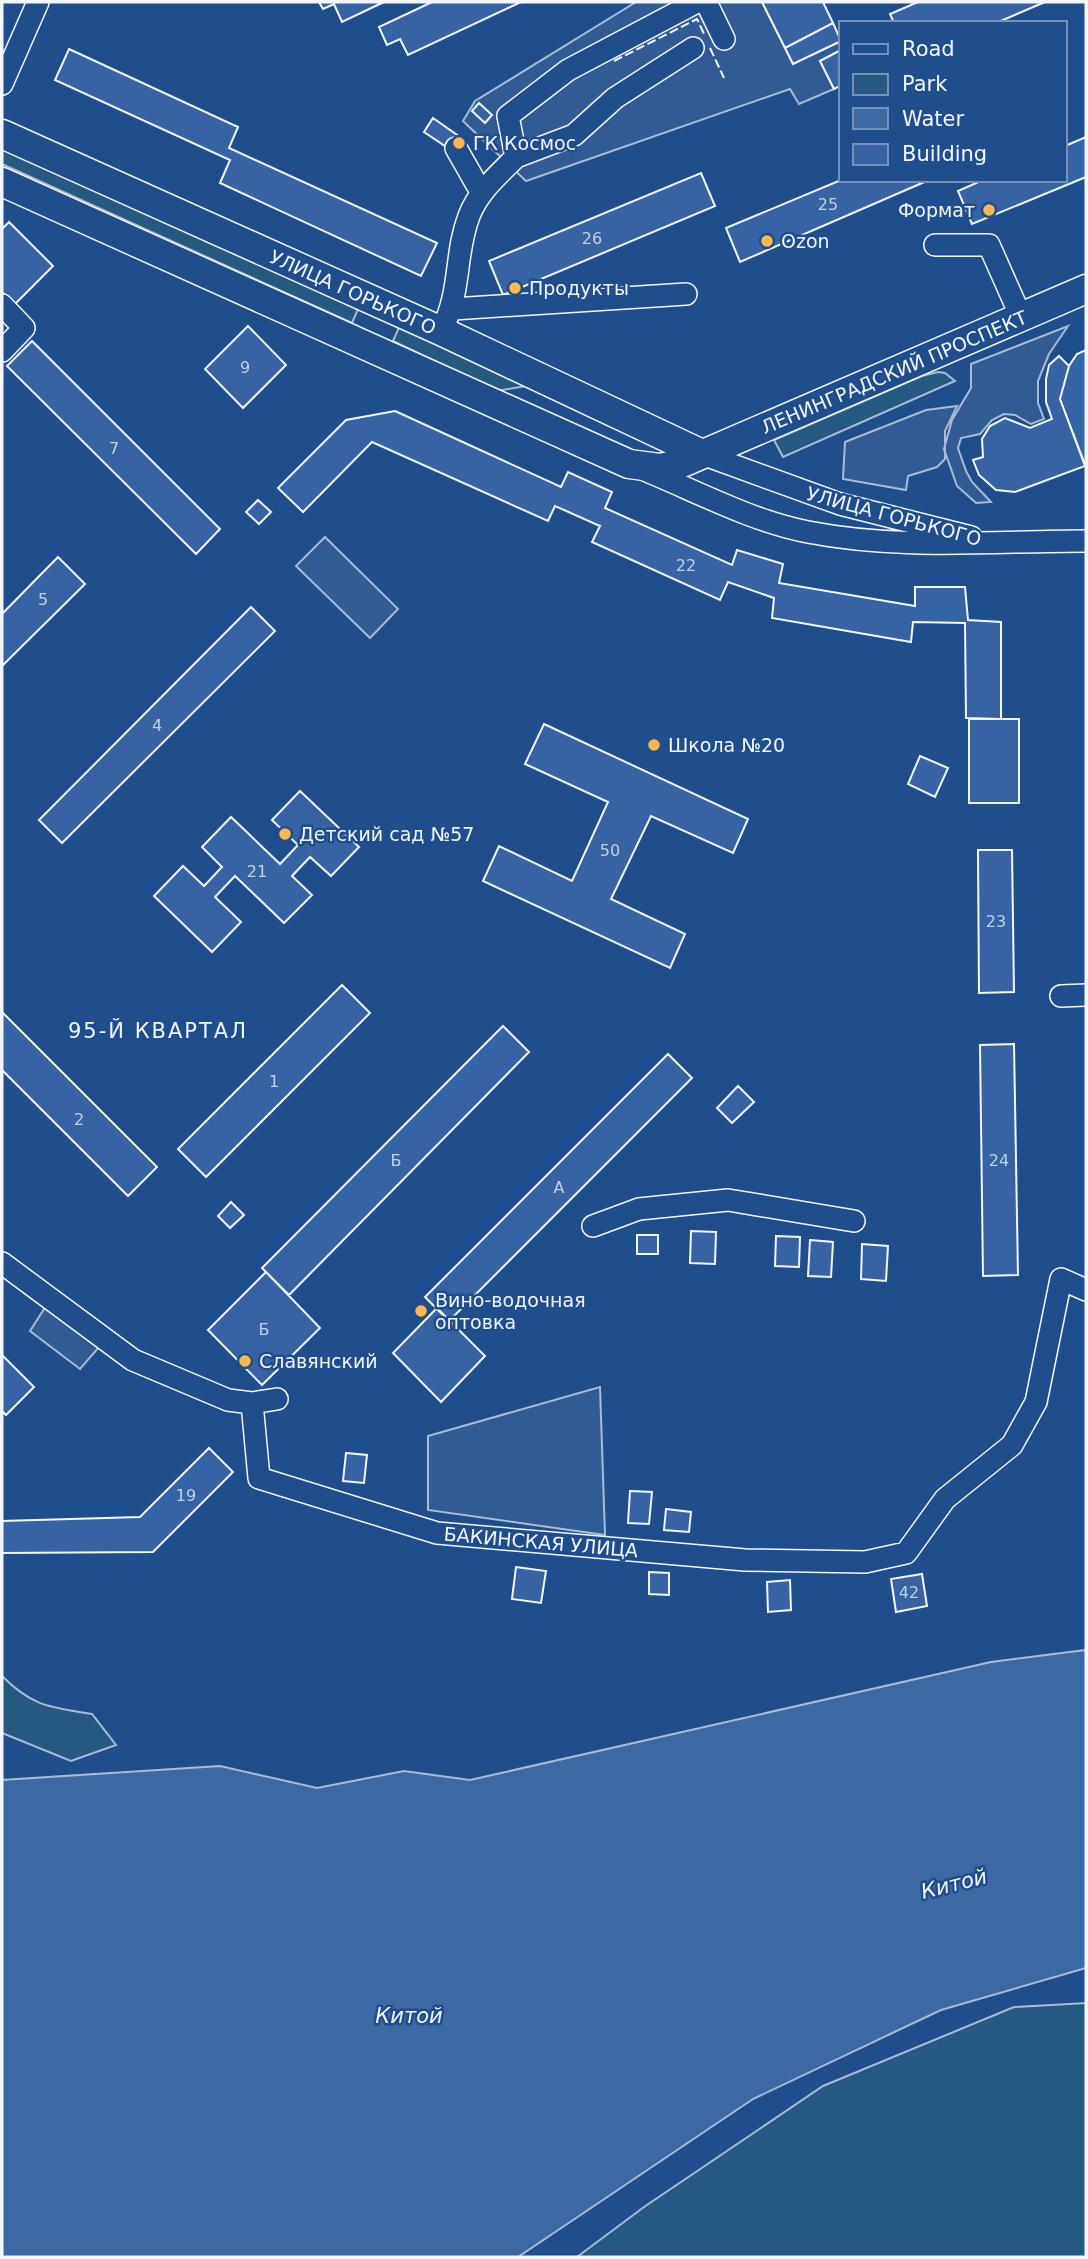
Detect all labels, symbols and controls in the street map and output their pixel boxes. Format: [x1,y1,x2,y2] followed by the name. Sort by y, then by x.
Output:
[839,21,1067,182] legend
[902,37,955,61] text: Road
[902,72,948,96] text: Park
[902,107,964,131] text: Water
[473,132,576,154] place label: ГК Космос
[451,135,467,151] marker: ГК Космос
[902,142,987,166] text: Building
[818,195,838,214] house number: 25
[898,199,975,221] place label: Формат
[981,202,997,218] marker: Формат
[582,229,602,248] house number: 26
[781,230,830,252] place label: Ozon
[759,233,775,249] marker: Ozon
[266,245,440,339] street label: УЛИЦА ГОРЬКОГО
[529,277,629,299] place label: Продукты
[507,280,523,296] marker: Продукты
[758,306,1031,438] street label: ЛЕНИНГРАДСКИЙ ПРОСПЕКТ
[240,358,250,377] house number: 9
[109,439,119,458] house number: 7
[804,482,984,550] street label: УЛИЦА ГОРЬКОГО
[676,556,696,575] house number: 22
[38,590,48,609] house number: 5
[152,716,162,735] house number: 4
[668,734,785,756] place label: Школа №20
[646,737,662,753] marker: Школа №20
[299,823,474,845] place label: Детский сад №57
[277,826,293,842] marker: Детский сад №57
[600,841,620,860] house number: 50
[247,862,267,881] house number: 21
[986,912,1006,931] house number: 23
[68,1018,248,1043] district label: 95-Й КВАРТАЛ
[269,1072,279,1091] house number: 1
[74,1110,84,1129] house number: 2
[391,1151,401,1170] house number: Б
[989,1151,1009,1170] house number: 24
[554,1178,565,1197] house number: А
[435,1289,586,1333] place label: Вино-водочная оптовка
[413,1303,429,1319] marker: Вино-водочная оптовка
[259,1320,269,1339] house number: Б
[259,1350,378,1372] place label: Славянский
[237,1353,253,1369] marker: Славянский
[176,1486,196,1505] house number: 19
[443,1523,639,1561] street label: БАКИНСКАЯ УЛИЦА
[899,1583,919,1602] house number: 42
[918,1864,990,1904] water label: Китой
[375,2004,443,2028] water label: Китой

